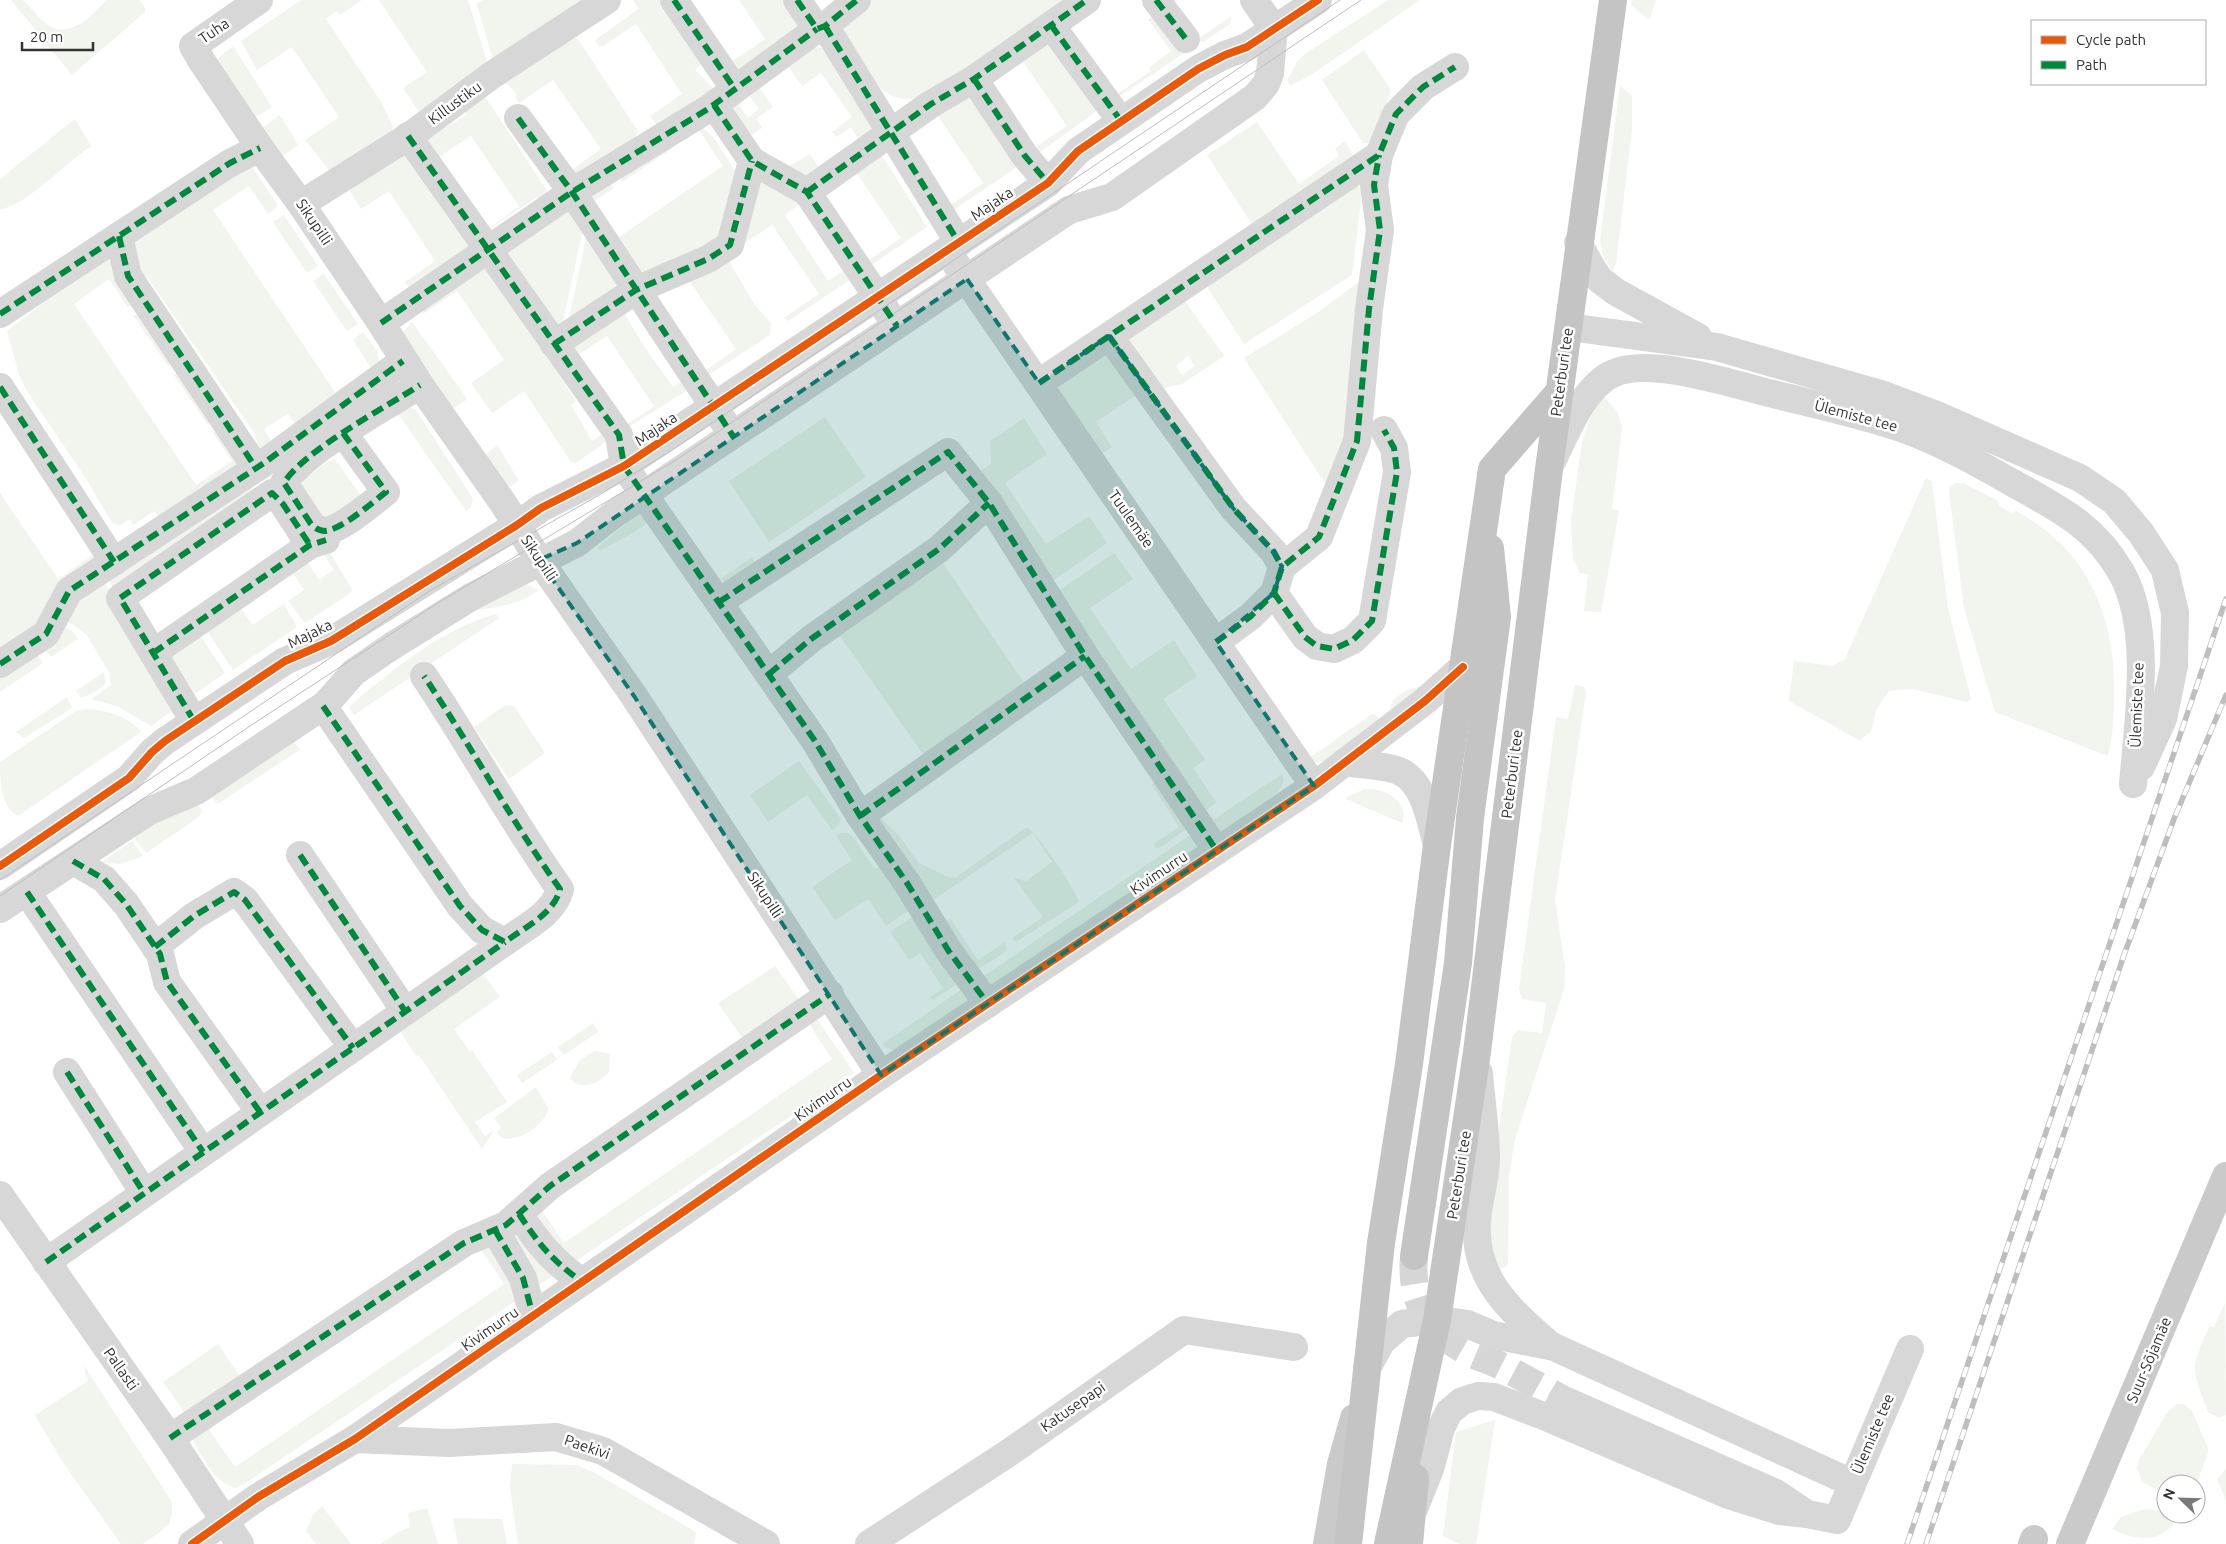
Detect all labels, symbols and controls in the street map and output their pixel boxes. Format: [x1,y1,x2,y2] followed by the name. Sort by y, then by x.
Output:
[195,14,232,47] street label: Tuha
[22,20,94,52] scale bar
[2031,20,2206,85] legend
[30,28,63,45] text: 20 m
[2076,31,2146,48] text: Cycle path
[2076,56,2107,73] text: Path
[425,78,485,128] street label: Killustiku
[967,183,1016,224] street label: Majaka
[293,196,336,248] street label: Sikupilli
[1547,327,1576,417] street label: Peterburi tee
[1813,396,1900,435] street label: Ülemiste tee
[631,408,680,449] street label: Majaka
[1105,487,1157,551] street label: Tuulemäe
[518,532,561,584] street label: Sikupilli
[285,616,335,652] street label: Majaka
[2127,662,2146,748] street label: Ülemiste tee
[1498,729,1525,819] street label: Peterburi tee
[1127,847,1191,898] street label: Kivimurru
[744,868,787,921] street label: Sikupilli
[791,1073,854,1124] street label: Kivimurru
[1443,1129,1474,1220] street label: Peterburi tee
[458,1303,521,1354] street label: Kivimurru
[2123,1314,2174,1405] street label: Suur-Sõjamäe
[101,1344,142,1393] street label: Pallasti
[1037,1378,1108,1435] street label: Katusepapi
[1848,1391,1897,1477] street label: Ülemiste tee
[562,1431,612,1462] street label: Paekivi
[2156,1474,2206,1524] north arrow
[2160,1486,2178,1502] text: N

